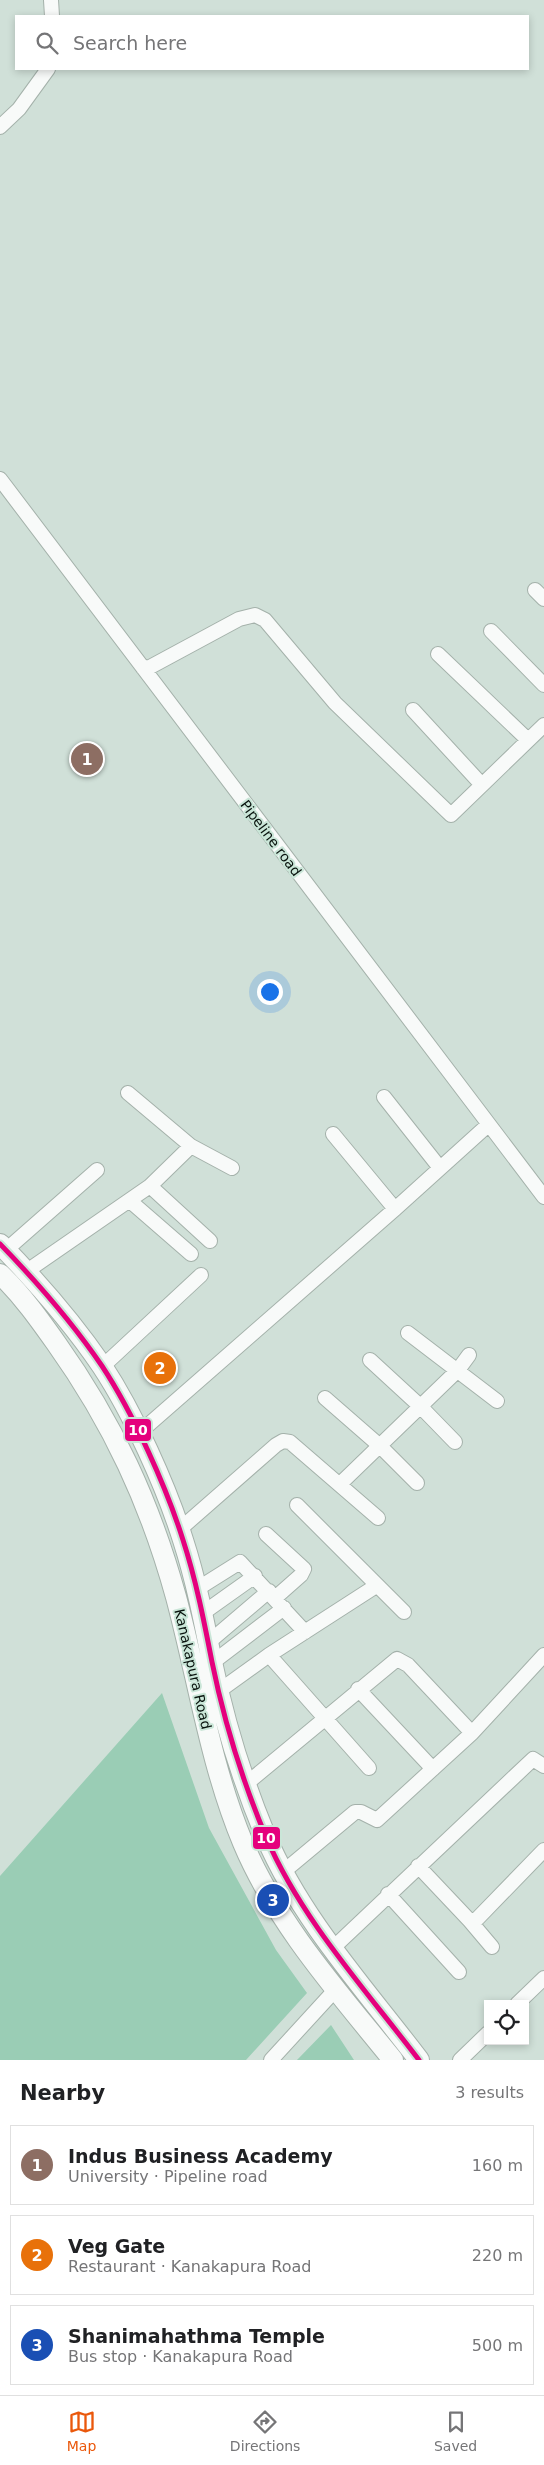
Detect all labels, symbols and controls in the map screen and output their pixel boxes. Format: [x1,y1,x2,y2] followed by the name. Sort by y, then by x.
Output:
[15,15,529,70] search box
[33,29,61,57] icon: search
[73,32,187,54] text: Search here
[71,740,103,778] pin: 1
[237,797,305,879] street label: Pipeline road
[257,979,283,1005] your location
[144,1349,176,1387] pin: 2
[124,1418,152,1442] line badge: 10
[128,1422,148,1438] text: 10
[171,1607,215,1731] street label: Kanakapura Road
[252,1826,281,1850] line badge: 10
[256,1830,276,1846] text: 10
[257,1881,289,1919] pin: 3
[484,2000,529,2045] map controls
[484,2000,529,2045] button: locate
[20,2081,105,2105] text: Nearby
[455,2083,524,2102] text: 3 results
[68,2145,333,2167] text: Indus Business Academy
[31,2156,43,2175] text: 1
[472,2156,523,2175] text: 160 m
[68,2167,268,2186] text: University · Pipeline road
[68,2235,165,2257] text: Veg Gate
[31,2246,43,2265] text: 2
[472,2246,523,2265] text: 220 m
[68,2257,312,2276] text: Restaurant · Kanakapura Road
[68,2325,325,2347] text: Shanimahathma Temple
[31,2336,43,2355] text: 3
[472,2336,523,2355] text: 500 m
[68,2347,293,2366] text: Bus stop · Kanakapura Road
[67,2408,96,2454] tab: Map
[230,2408,300,2454] tab: Directions
[434,2408,477,2454] tab: Saved

